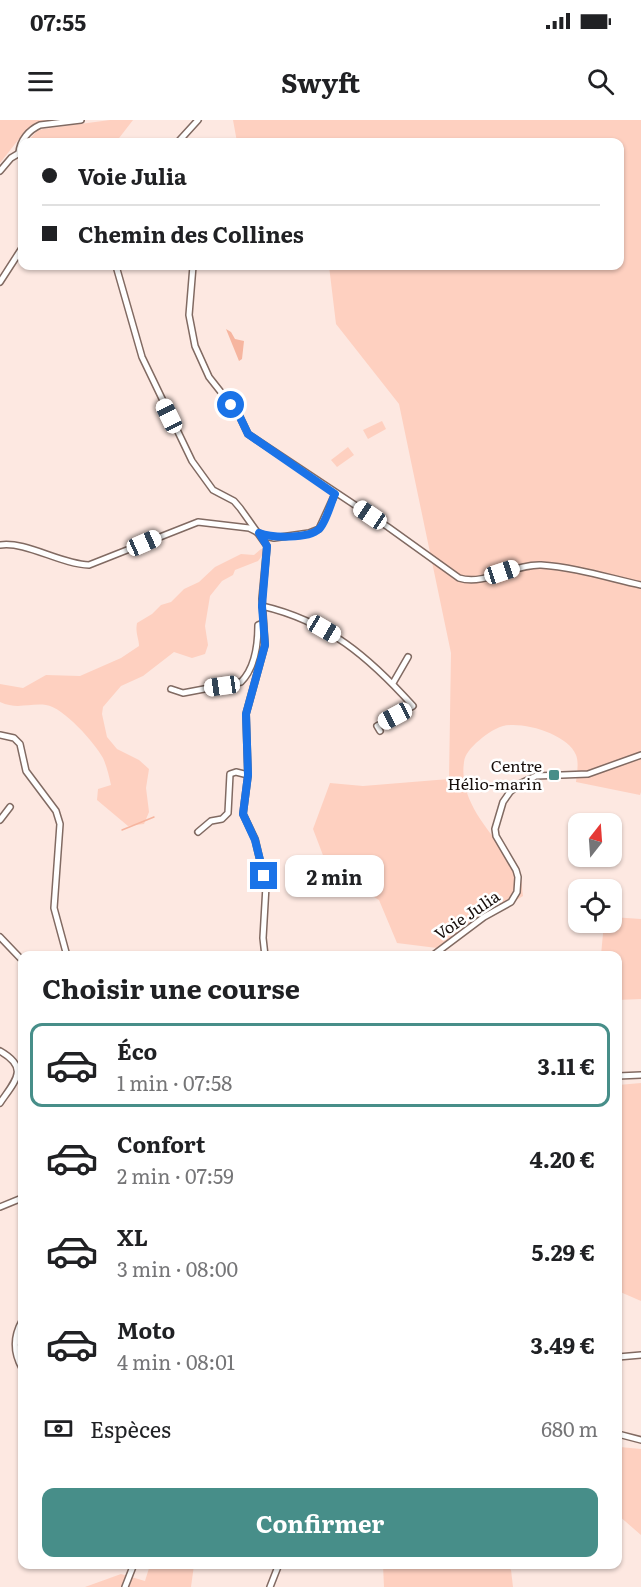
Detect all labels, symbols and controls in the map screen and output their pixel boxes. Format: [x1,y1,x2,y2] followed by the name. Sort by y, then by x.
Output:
[30,5,86,38] text: 07:55
[281,61,360,101] text: Swyft
[24,65,57,98] icon: menu
[584,65,617,98] icon: search
[78,159,187,192] text: Voie Julia
[78,217,304,250] text: Chemin des Collines
[217,391,244,418] route start
[153,396,185,436] car
[350,497,390,533] car
[124,527,164,559] car
[482,558,522,586] car
[304,612,344,646] car
[203,675,241,697] car
[375,700,415,732] car
[447,753,542,795] place label: Centre Hélio-marin
[547,768,561,782] marker: Centre Hélio-marin
[568,813,622,867] north arrow
[568,813,622,933] map controls
[285,855,384,897] callout: 2 min
[307,861,362,891] text: 2 min
[250,862,277,889] route end
[568,879,622,933] button: locate
[429,883,504,945] street label: Voie Julia
[42,967,300,1007] text: Choisir une course
[117,1034,157,1067] text: Éco
[45,1038,99,1092] icon: car
[538,1049,595,1082] text: 3.11 €
[117,1067,232,1097] text: 1 min · 07:58
[117,1127,205,1160] text: Confort
[45,1131,99,1185] icon: car
[529,1142,595,1175] text: 4.20 €
[117,1160,234,1190] text: 2 min · 07:59
[117,1220,148,1253] text: XL
[45,1224,99,1278] icon: car
[532,1235,595,1268] text: 5.29 €
[117,1253,238,1283] text: 3 min · 08:00
[117,1313,175,1346] text: Moto
[45,1317,99,1371] icon: car
[530,1328,595,1361] text: 3.49 €
[117,1346,235,1376] text: 4 min · 08:01
[42,1412,75,1445] icon: cash
[90,1412,171,1445] text: Espèces
[541,1413,598,1443] text: 680 m
[42,1488,598,1557] button: Confirmer

